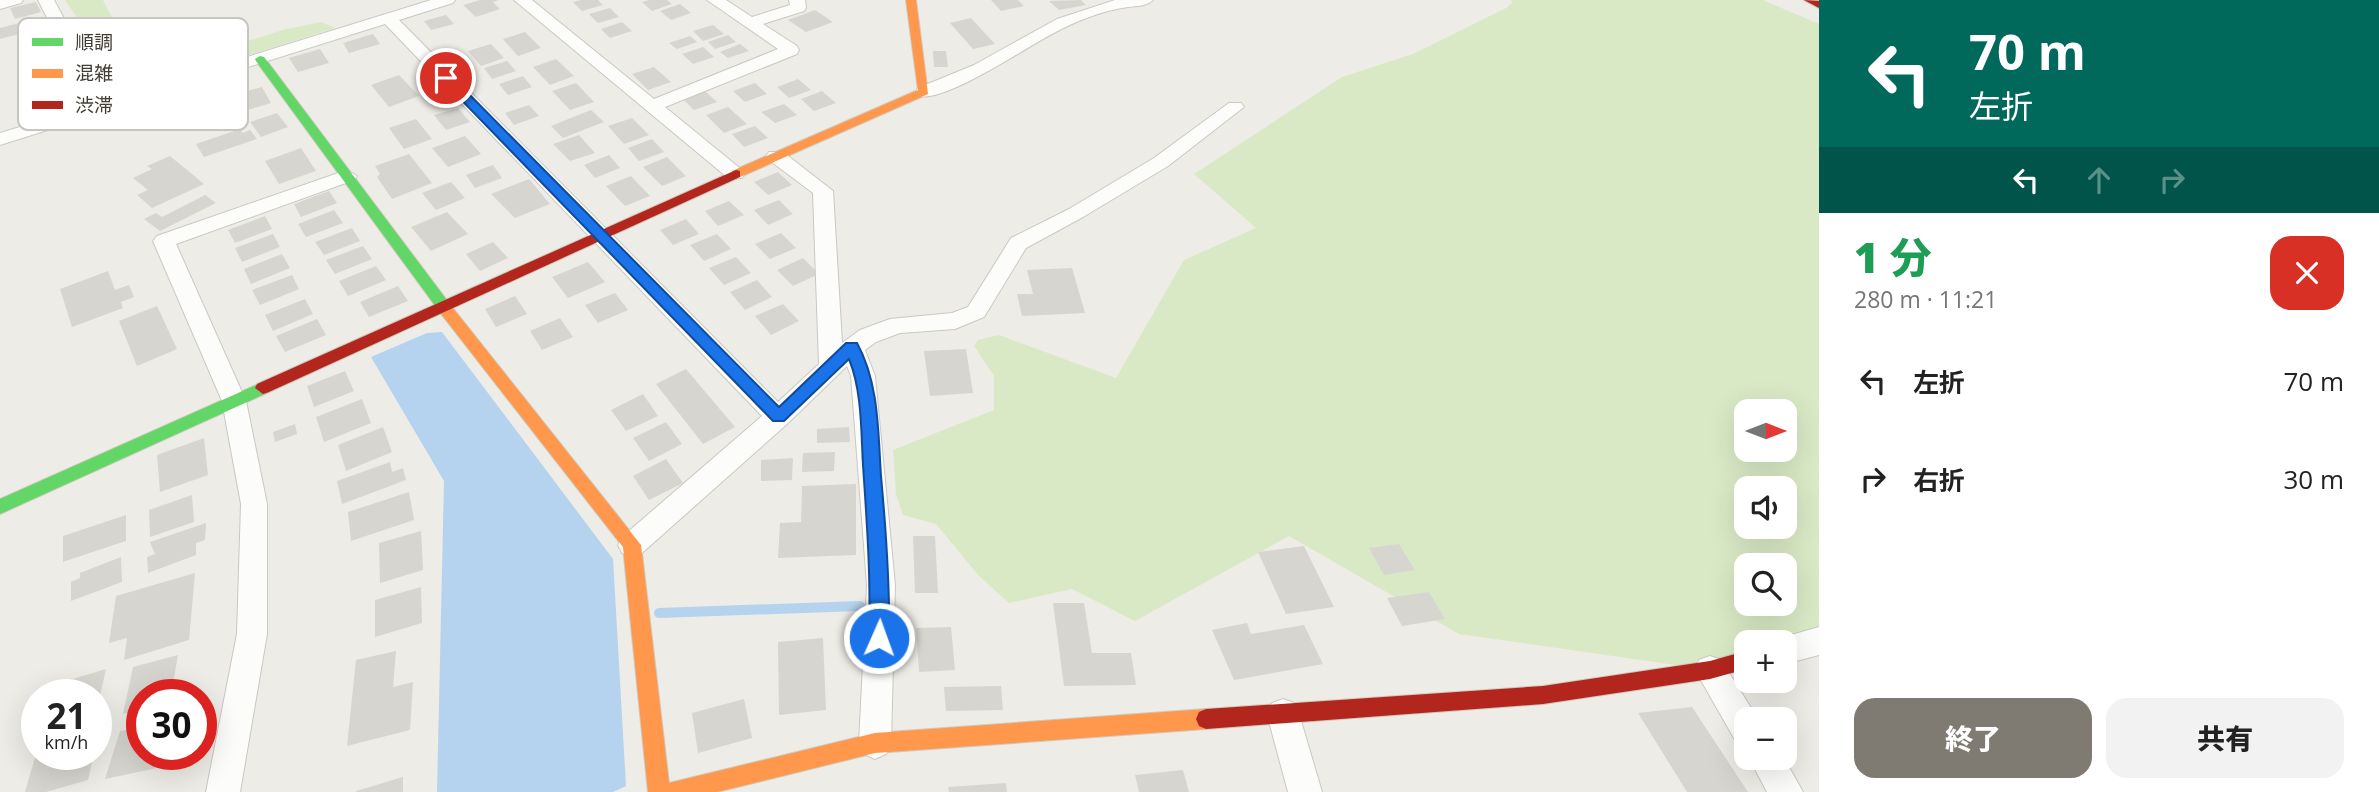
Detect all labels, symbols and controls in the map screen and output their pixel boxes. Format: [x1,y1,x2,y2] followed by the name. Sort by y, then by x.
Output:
[18,18,248,130] legend
[1969,18,2086,84] text: 70 m
[1854,28,1945,119] icon: left
[75,29,113,55] text: 順調
[416,48,476,108] pin
[427,59,465,97] icon: arrive
[75,60,113,86] text: 混雑
[1969,84,2033,127] text: 左折
[75,92,113,118] text: 渋滞
[2007,161,2045,199] icon: left
[2080,161,2118,199] icon: ahead
[2153,161,2191,199] icon: right
[1854,228,1932,285] text: 1 分
[2270,236,2344,310] button: close
[1854,283,1997,315] text: 280 m · 11:21
[1854,362,1892,400] icon: left
[2283,363,2344,399] text: 70 m
[1913,364,1965,400] text: 左折
[1734,399,1797,462] north arrow
[1734,399,1797,770] map controls
[1854,460,1892,498] icon: right
[2283,461,2344,497] text: 30 m
[1913,462,1965,498] text: 右折
[1734,476,1797,539] button: sound
[1734,553,1797,616] button: search
[842,601,916,675] position arrow
[1734,630,1797,693] button: +
[126,679,217,770] speed limit sign: 30
[46,692,87,739] text: 21
[1854,698,2092,778] button: 終了
[2106,698,2344,778] button: 共有
[1734,707,1797,770] button: −
[45,730,88,754] text: km/h

